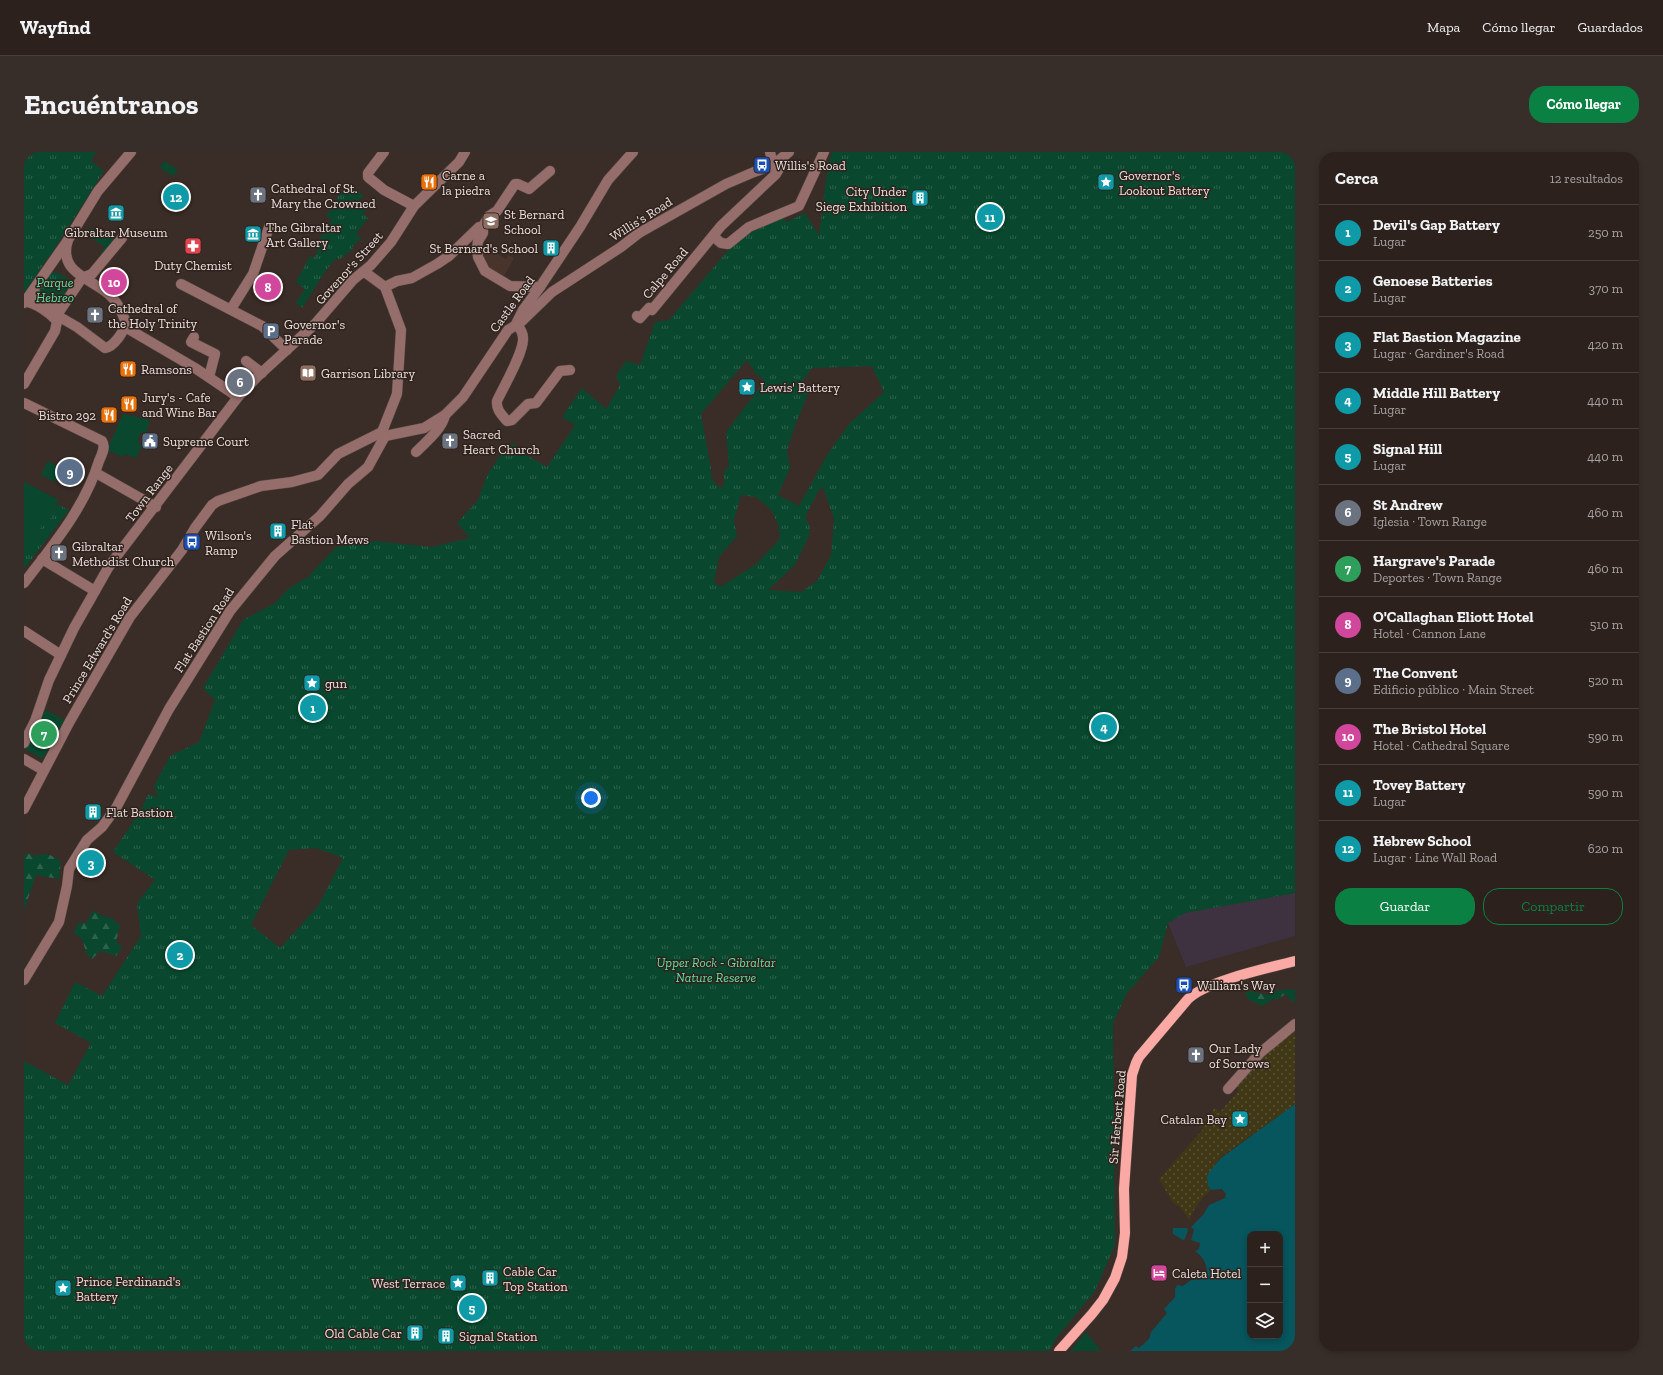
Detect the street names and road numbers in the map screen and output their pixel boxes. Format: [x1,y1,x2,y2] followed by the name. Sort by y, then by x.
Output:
[607,194,675,244] street label: Willis’s Road
[312,228,386,308] street label: Govenor's Street
[639,244,691,302] street label: Calpe Road
[487,273,537,335] street label: Castle Road
[122,461,176,525] street label: Town Range
[171,585,237,675] street label: Flat Bastion Road
[59,594,135,706] street label: Prince Edward's Road
[1105,1069,1129,1165] street label: Sir Herbert Road

